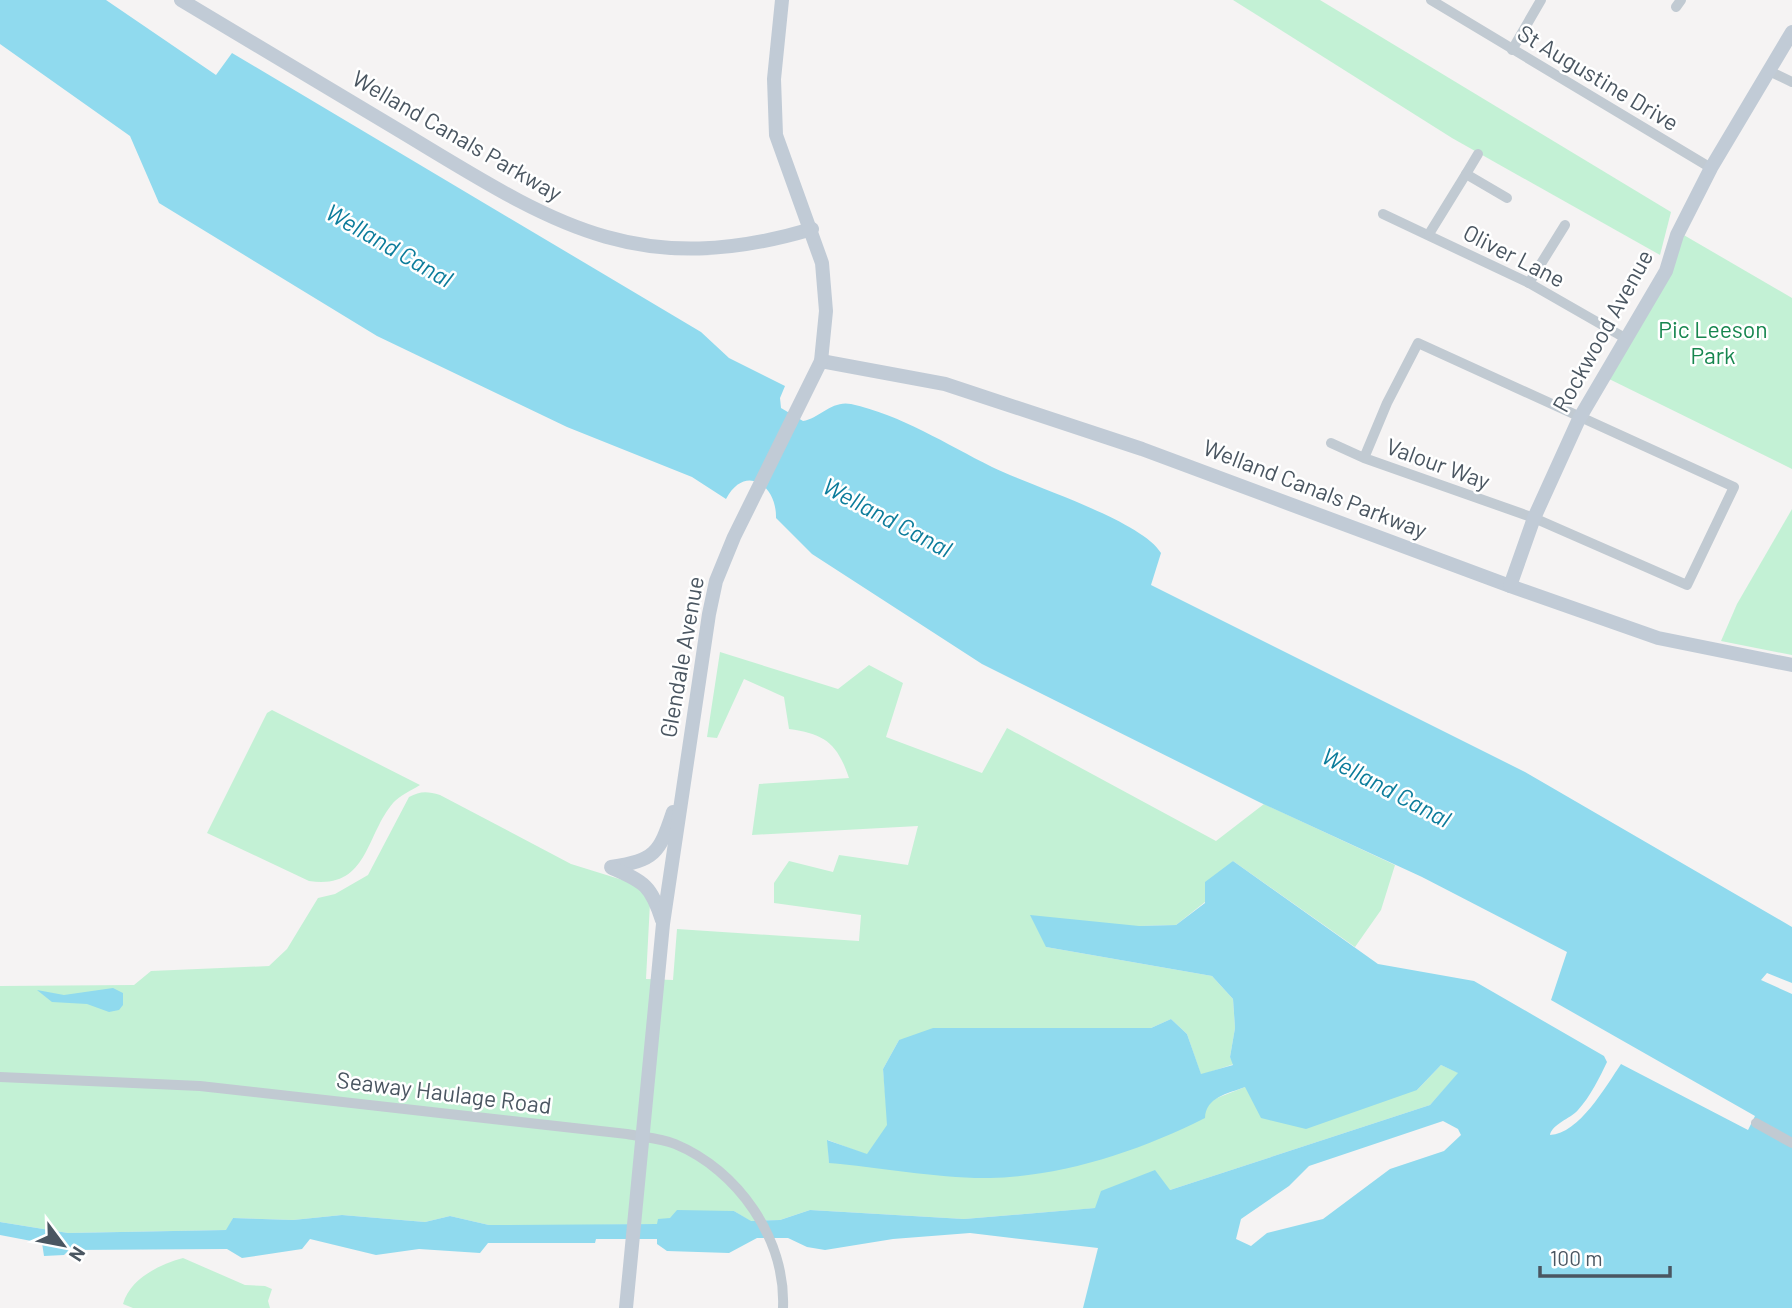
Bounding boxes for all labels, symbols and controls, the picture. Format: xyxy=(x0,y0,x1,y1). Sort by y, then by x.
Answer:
street label: St Augustine Drive xyxy=(1513,18,1684,136)
street label: Welland Canals Parkway xyxy=(348,64,568,207)
water label: Welland Canal xyxy=(321,197,459,293)
street label: Oliver Lane xyxy=(1459,218,1570,293)
street label: Rockwood Avenue xyxy=(1546,244,1658,417)
park label: Pic Leeson Park xyxy=(1658,315,1768,369)
street label: Valour Way xyxy=(1383,431,1495,495)
street label: Welland Canals Parkway xyxy=(1200,432,1432,544)
water label: Welland Canal xyxy=(818,471,958,563)
street label: Glendale Avenue xyxy=(653,574,709,740)
water label: Welland Canal xyxy=(1317,741,1457,833)
street label: Seaway Haulage Road xyxy=(335,1065,553,1119)
north arrow xyxy=(28,1210,98,1280)
scale bar xyxy=(1540,1234,1670,1278)
text: N xyxy=(65,1243,91,1266)
text: 100 m xyxy=(1550,1245,1603,1270)

